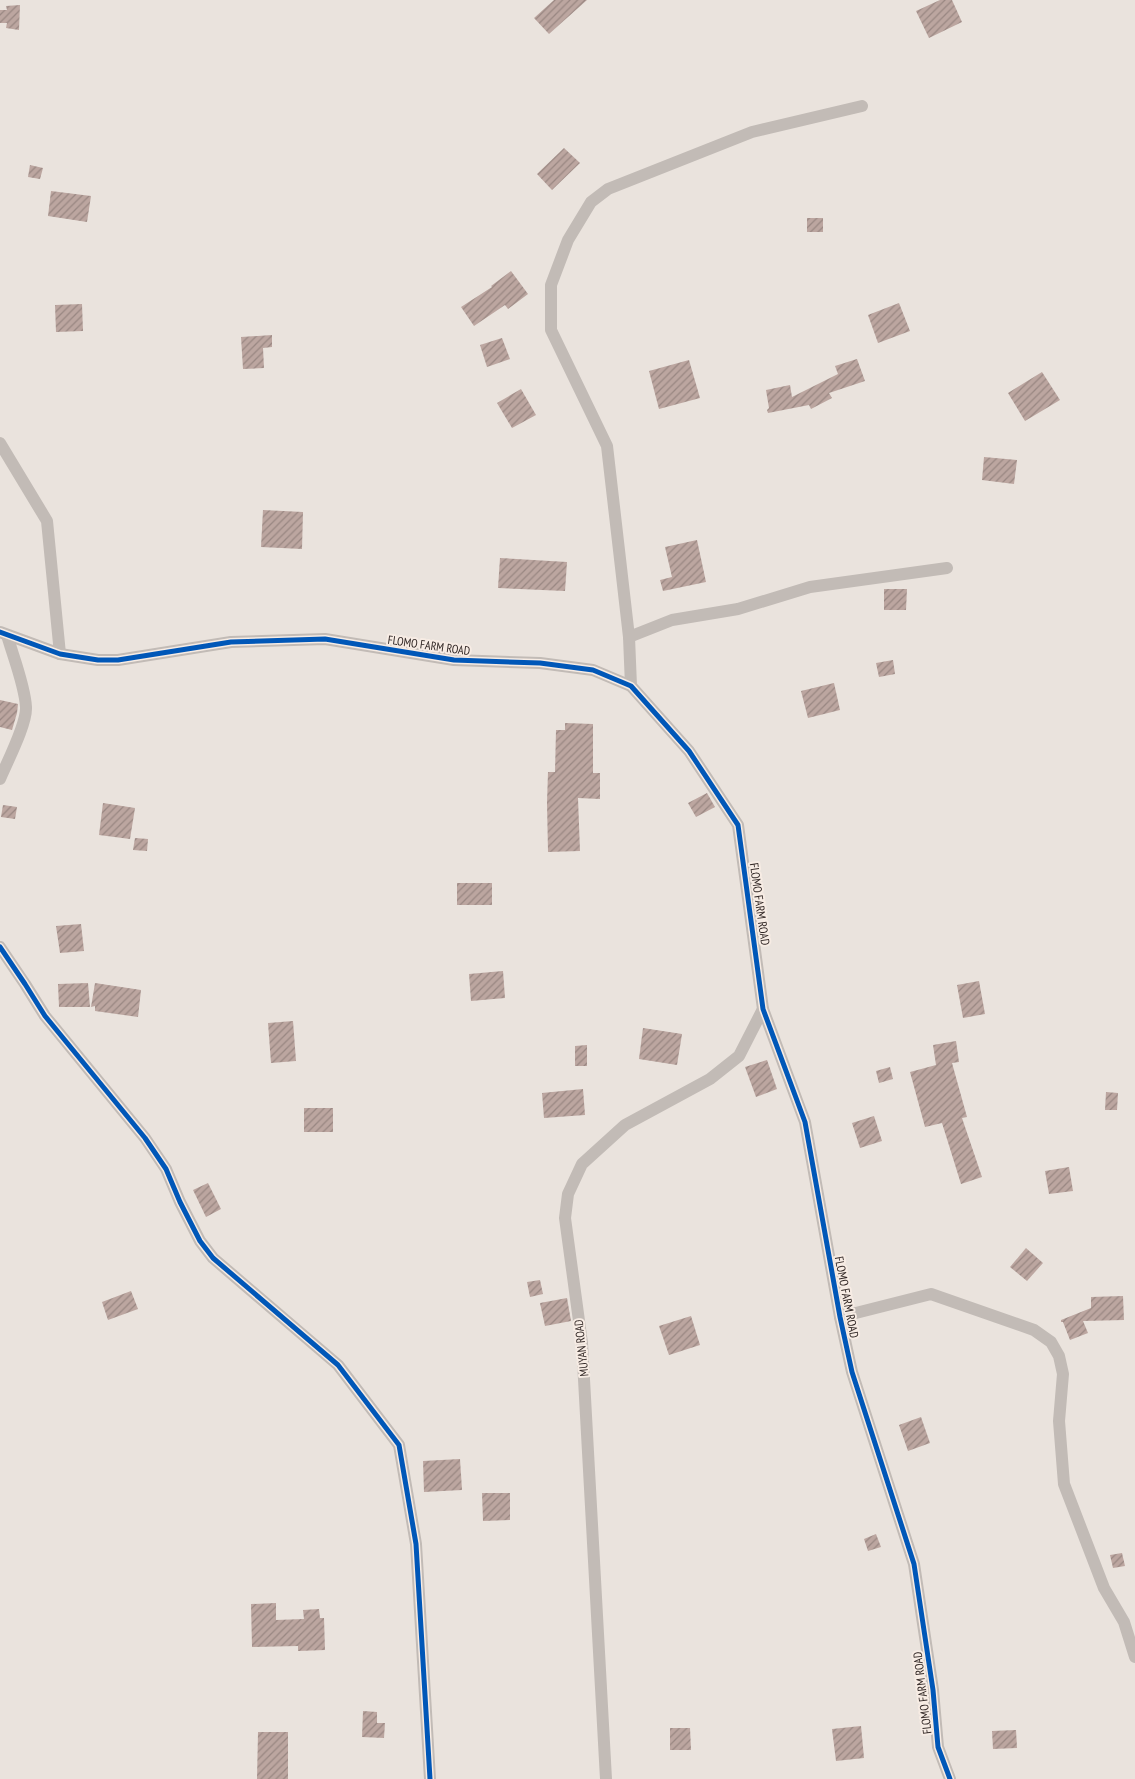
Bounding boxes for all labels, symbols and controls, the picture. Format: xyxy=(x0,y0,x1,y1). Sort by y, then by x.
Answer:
street label: FLOMO FARM ROAD xyxy=(387,632,471,658)
street label: FLOMO FARM ROAD xyxy=(747,862,773,946)
street label: FLOMO FARM ROAD xyxy=(832,1255,862,1339)
street label: MUYAN ROAD xyxy=(571,1319,591,1377)
street label: FLOMO FARM ROAD xyxy=(910,1651,934,1735)

